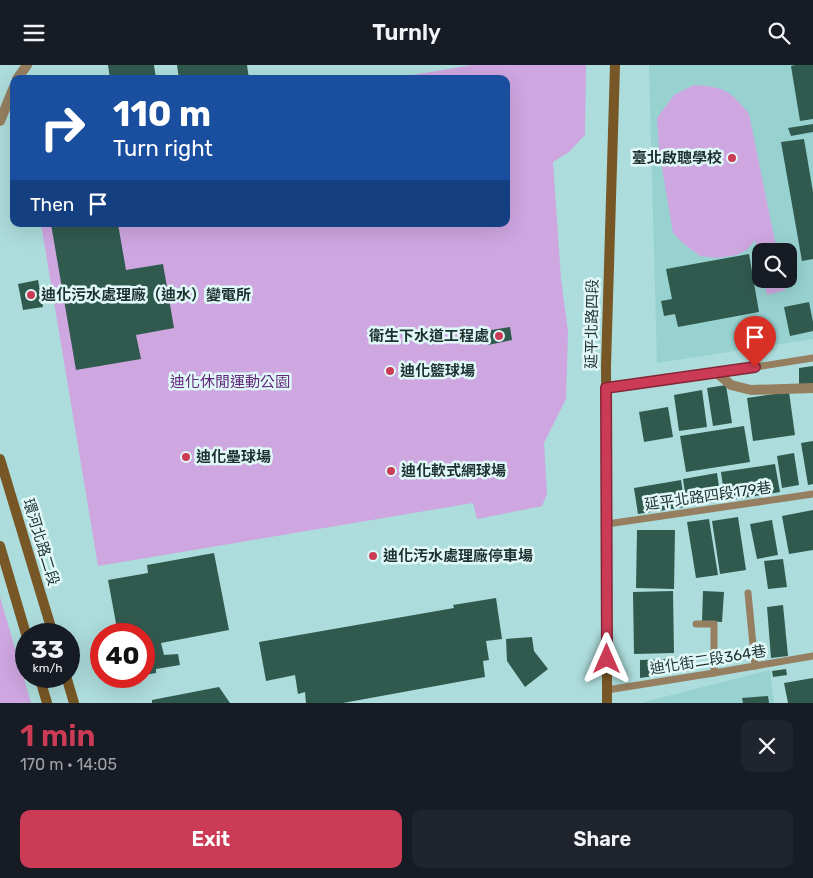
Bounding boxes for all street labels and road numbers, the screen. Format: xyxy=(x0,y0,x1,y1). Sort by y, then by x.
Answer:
street label: 延平北路四段 xyxy=(582,279,602,369)
street label: 延平北路四段179巷 xyxy=(643,478,773,514)
street label: 環河北路二段 xyxy=(19,496,63,588)
street label: 迪化街二段364巷 xyxy=(649,642,767,678)

